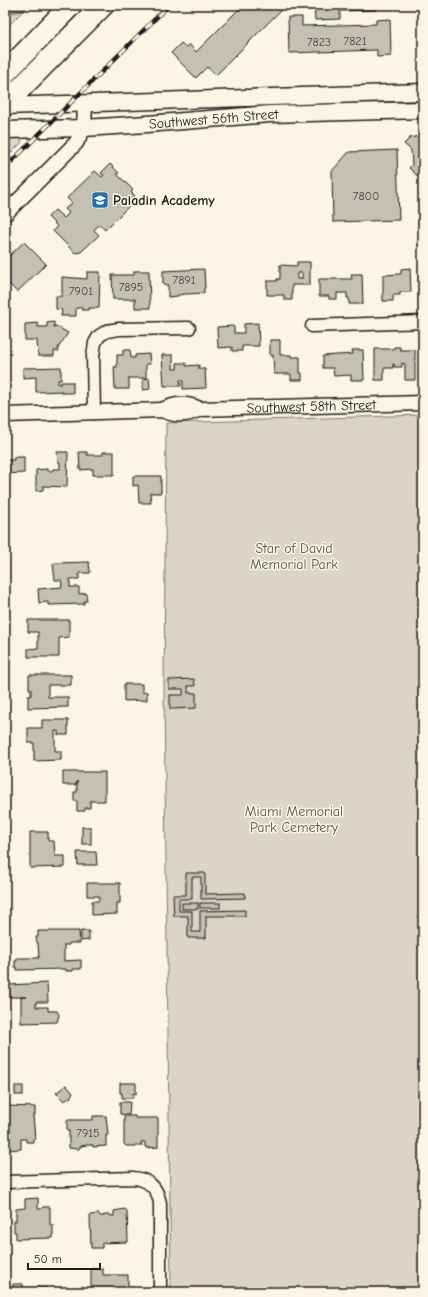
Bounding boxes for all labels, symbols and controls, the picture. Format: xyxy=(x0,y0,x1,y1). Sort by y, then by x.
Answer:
house number: 7821 xyxy=(344,34,367,48)
house number: 7823 xyxy=(307,35,331,49)
street label: Southwest 56th Street xyxy=(148,106,280,133)
house number: 7800 xyxy=(353,189,379,203)
school or university icon: Paladin Academy xyxy=(90,190,110,210)
place label: Paladin Academy xyxy=(113,192,215,209)
house number: 7891 xyxy=(173,273,196,287)
house number: 7895 xyxy=(119,280,143,294)
house number: 7901 xyxy=(69,284,93,298)
street label: Southwest 58th Street xyxy=(246,396,377,417)
park label: Star of David Memorial Park xyxy=(250,540,338,573)
park label: Miami Memorial Park Cemetery xyxy=(245,803,343,836)
house number: 7915 xyxy=(76,1126,100,1140)
scale bar xyxy=(28,1245,100,1271)
text: 50 m xyxy=(34,1252,62,1266)

